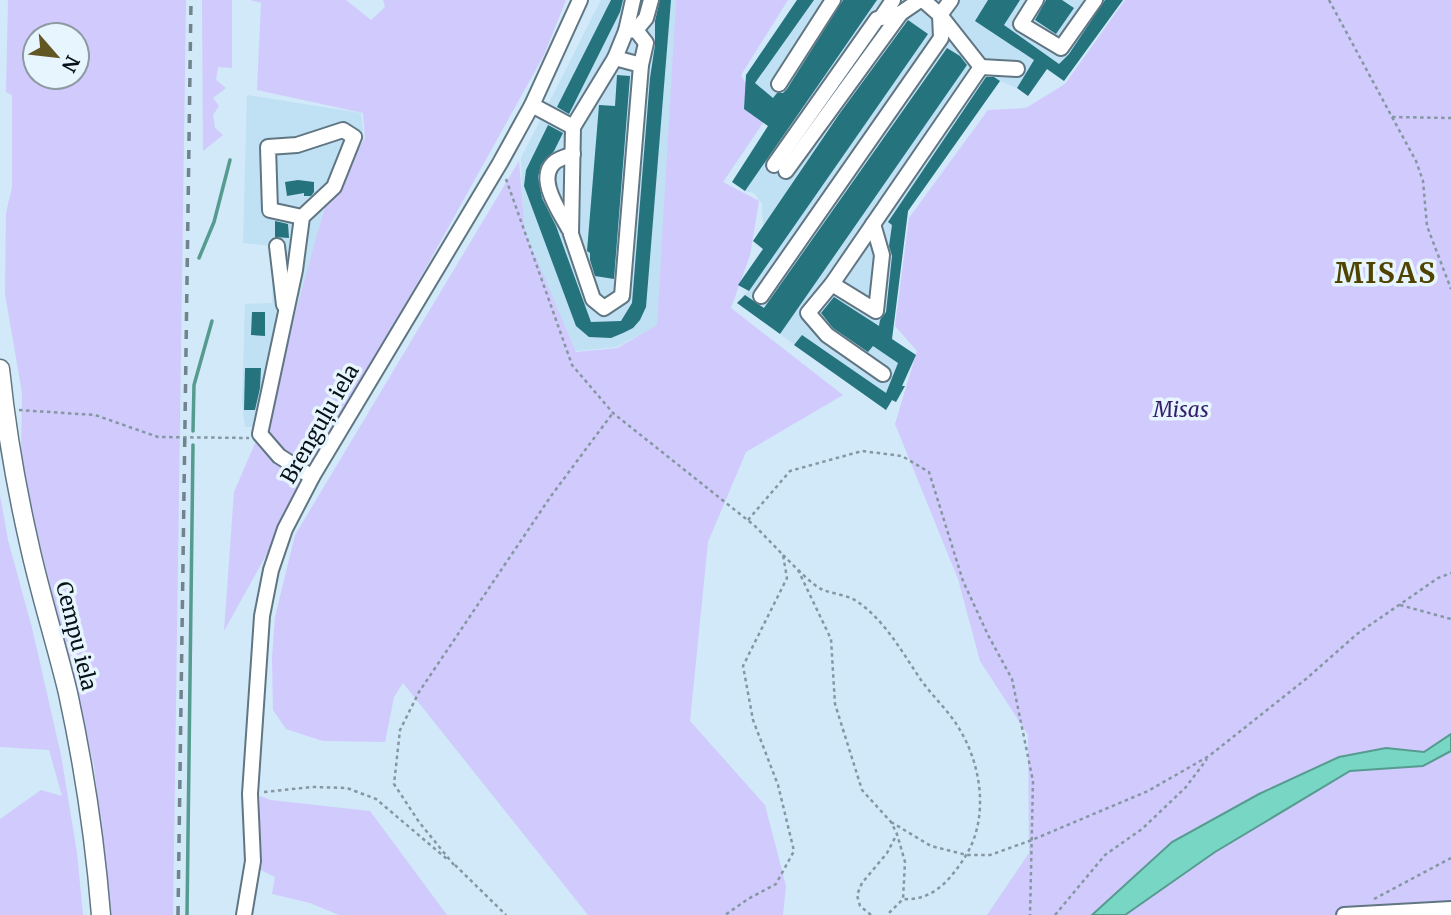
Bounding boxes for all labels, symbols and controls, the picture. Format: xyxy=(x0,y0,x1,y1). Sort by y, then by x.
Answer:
north arrow xyxy=(21,21,91,91)
text: N xyxy=(57,52,85,76)
district label: MISAS xyxy=(1335,255,1437,291)
street label: Brenguļu iela xyxy=(275,359,365,488)
park label: Misas xyxy=(1152,396,1209,423)
street label: Cempu iela xyxy=(50,579,103,693)

